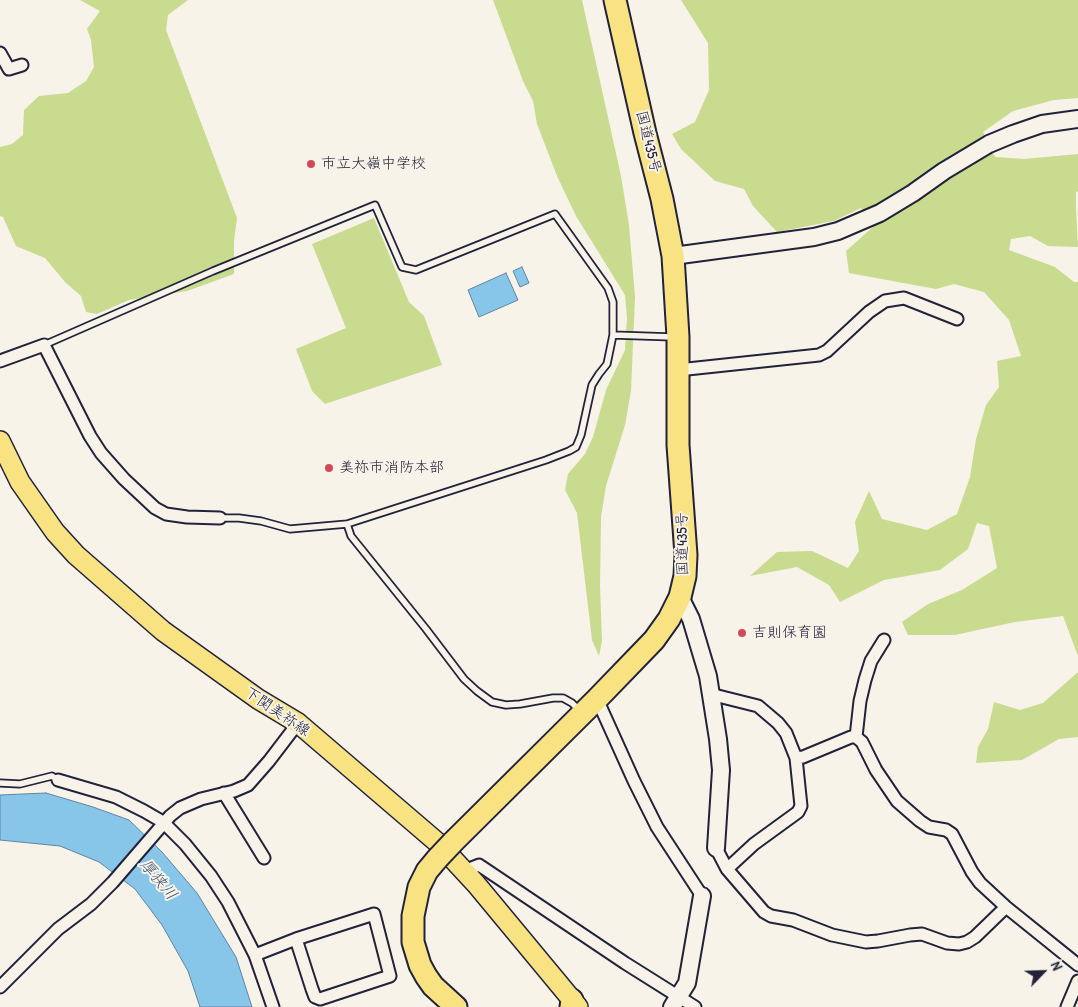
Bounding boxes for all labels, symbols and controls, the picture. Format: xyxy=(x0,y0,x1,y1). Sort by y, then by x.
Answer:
street label: 国道435号 xyxy=(632,109,664,175)
place label: 市立大嶺中学校 xyxy=(321,155,426,173)
marker: 市立大嶺中学校 xyxy=(305,158,317,170)
place label: 美祢市消防本部 xyxy=(339,459,444,477)
marker: 美祢市消防本部 xyxy=(323,462,335,474)
street label: 国道435号 xyxy=(673,512,693,576)
place label: 吉則保育園 xyxy=(752,624,827,642)
marker: 吉則保育園 xyxy=(736,627,748,639)
street label: 下関美祢線 xyxy=(241,684,313,740)
water label: 厚狭川 xyxy=(135,855,181,905)
north arrow xyxy=(1018,947,1068,997)
text: N xyxy=(1047,958,1067,973)

